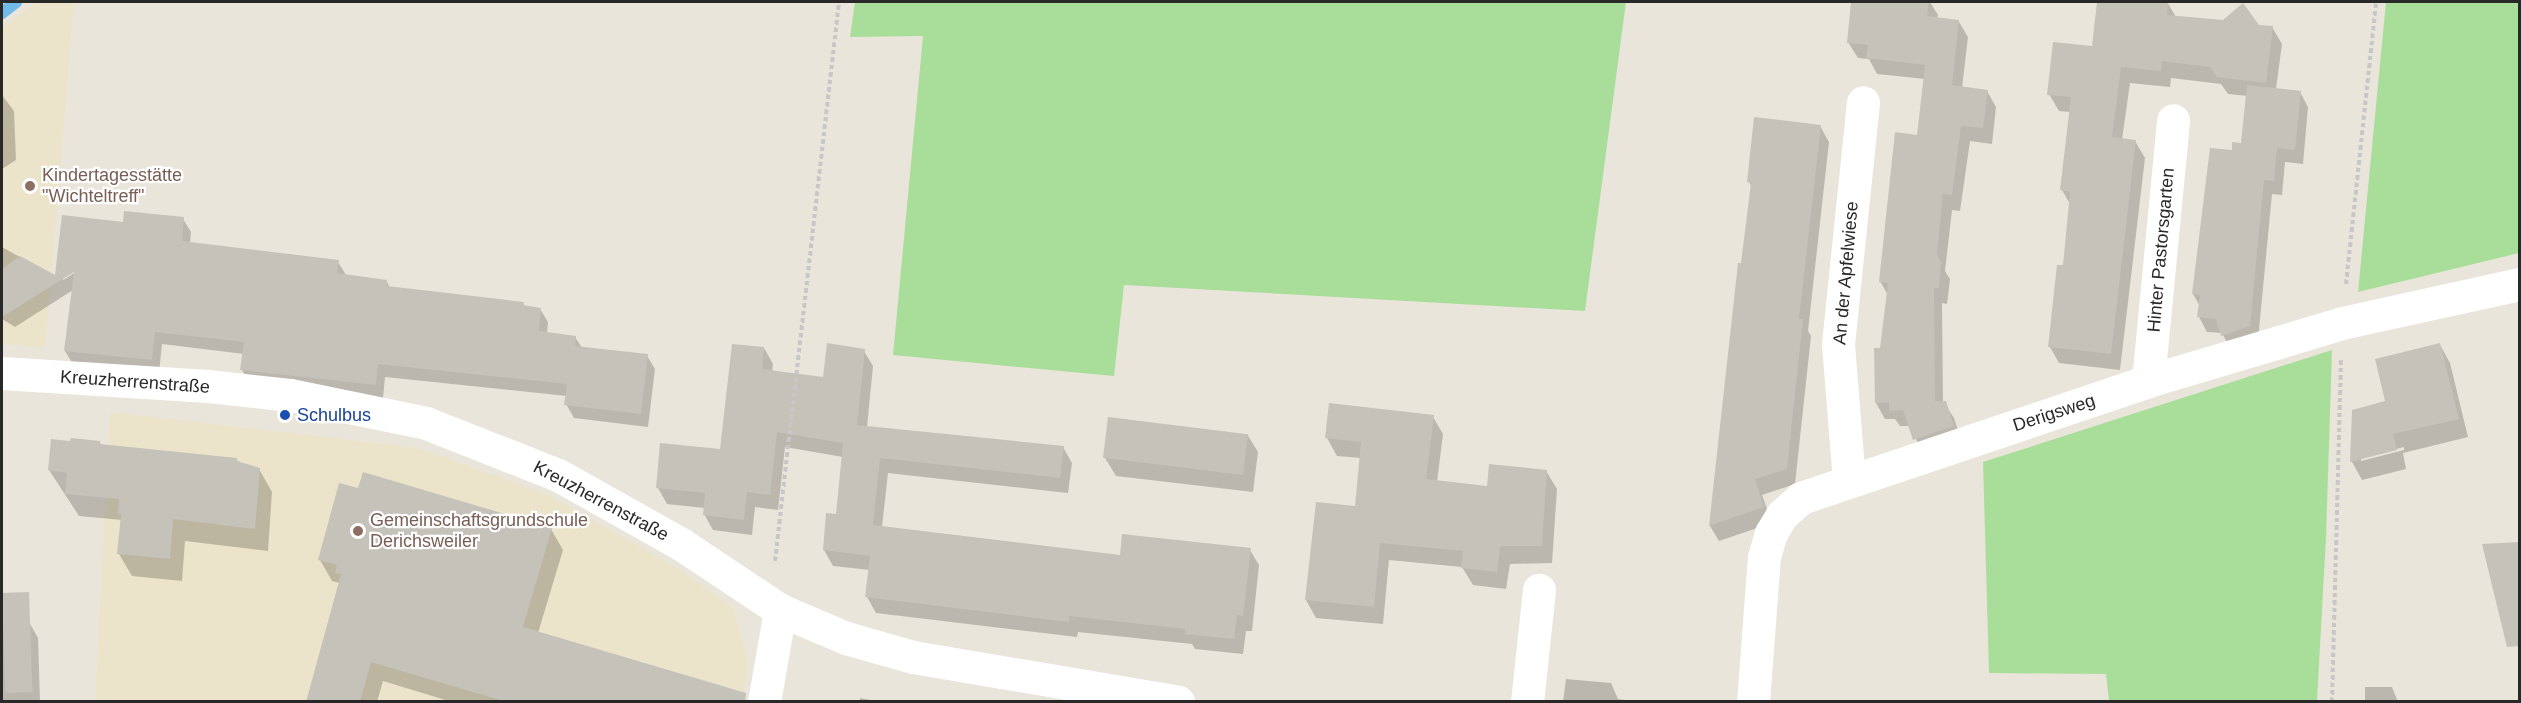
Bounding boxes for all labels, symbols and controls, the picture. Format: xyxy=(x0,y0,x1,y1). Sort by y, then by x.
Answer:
place label: Kindertagesstätte "Wichteltreff" xyxy=(42,165,182,207)
street label: Hinter Pastorsgarten xyxy=(2143,167,2179,333)
marker: Kindertagesstätte "Wichteltreff" xyxy=(23,179,37,193)
street label: An der Apfelwiese xyxy=(1829,200,1863,346)
street label: Kreuzherrenstraße xyxy=(59,366,211,398)
street label: Derigsweg xyxy=(2010,390,2098,436)
place label: Schulbus xyxy=(297,404,371,426)
marker: Schulbus xyxy=(278,408,292,422)
street label: Kreuzherrenstraße xyxy=(530,456,672,546)
place label: Gemeinschaftsgrundschule Derichsweiler xyxy=(370,510,588,552)
marker: Gemeinschaftsgrundschule Derichsweiler xyxy=(351,524,365,538)

